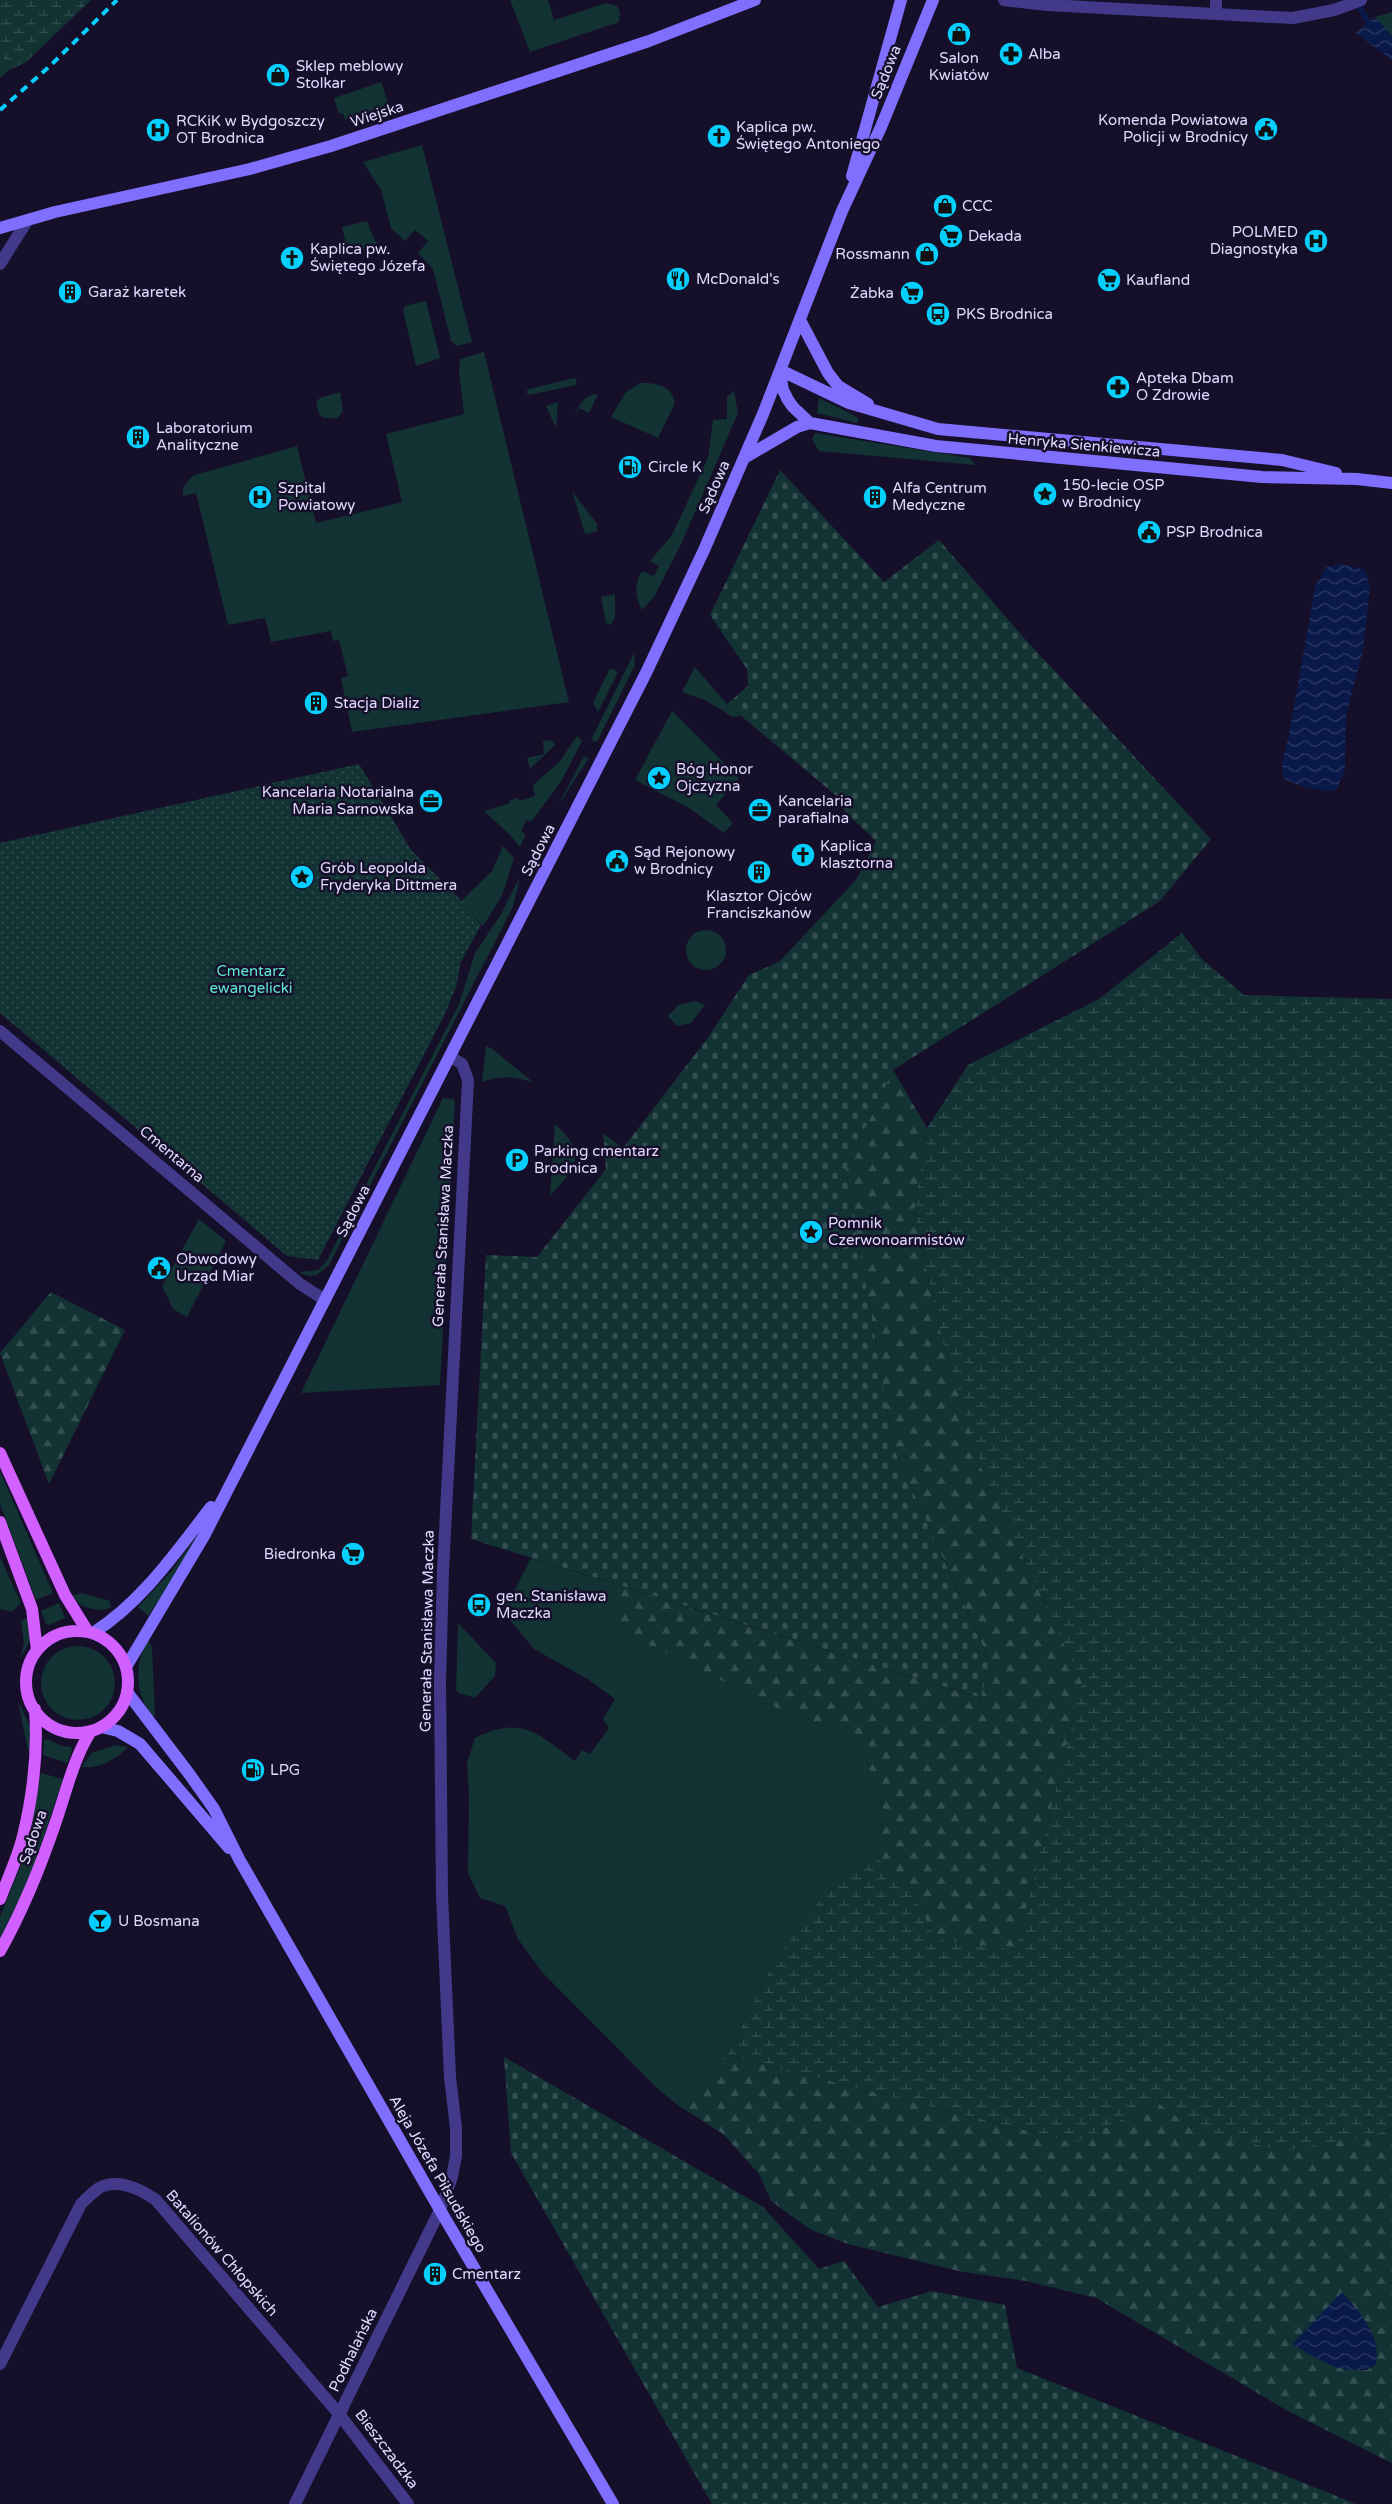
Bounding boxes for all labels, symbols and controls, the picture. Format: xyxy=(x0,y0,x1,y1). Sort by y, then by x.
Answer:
shop icon: Salon Kwiatów xyxy=(946,21,972,47)
pharmacy icon: Alba xyxy=(998,41,1024,67)
street label: Sądowa xyxy=(867,43,905,101)
place label: Alba xyxy=(1028,45,1061,63)
place label: Salon Kwiatów xyxy=(929,49,989,84)
place label: Sklep meblowy Stolkar xyxy=(296,57,403,92)
shop icon: Sklep meblowy Stolkar xyxy=(265,62,291,88)
street label: Wiejska xyxy=(348,97,406,131)
place label: Komenda Powiatowa Policji w Brodnicy xyxy=(1098,111,1248,146)
place label: RCKiK w Bydgoszczy OT Brodnica xyxy=(176,112,325,147)
public building icon: Komenda Powiatowa Policji w Brodnicy xyxy=(1253,116,1279,142)
hospital icon: RCKiK w Bydgoszczy OT Brodnica xyxy=(145,117,171,143)
place label: Kaplica pw. Świętego Antoniego xyxy=(736,118,880,153)
church icon: Kaplica pw. Świętego Antoniego xyxy=(706,123,732,149)
shop icon: CCC xyxy=(932,193,958,219)
place label: CCC xyxy=(962,197,993,215)
supermarket icon: Dekada xyxy=(938,223,964,249)
place label: POLMED Diagnostyka xyxy=(1210,223,1298,258)
place label: Dekada xyxy=(968,227,1022,245)
hospital icon: POLMED Diagnostyka xyxy=(1303,228,1329,254)
place label: Kaplica pw. Świętego Józefa xyxy=(310,240,425,275)
shop icon: Rossmann xyxy=(914,241,940,267)
church icon: Kaplica pw. Świętego Józefa xyxy=(279,245,305,271)
place label: Rossmann xyxy=(835,245,910,263)
restaurant icon: McDonald's xyxy=(665,266,691,292)
supermarket icon: Kaufland xyxy=(1096,267,1122,293)
place label: McDonald's xyxy=(696,270,780,288)
place label: Kaufland xyxy=(1126,271,1190,289)
building icon: Garaż karetek xyxy=(57,279,83,305)
supermarket icon: Żabka xyxy=(899,280,925,306)
place label: Garaż karetek xyxy=(88,283,186,301)
place label: Żabka xyxy=(850,284,894,302)
bus stop icon: PKS Brodnica xyxy=(925,301,951,327)
place label: PKS Brodnica xyxy=(956,305,1053,323)
place label: Apteka Dbam O Zdrowie xyxy=(1136,369,1234,404)
pharmacy icon: Apteka Dbam O Zdrowie xyxy=(1105,374,1131,400)
place label: Laboratorium Analityczne xyxy=(156,419,253,454)
building icon: Laboratorium Analityczne xyxy=(125,424,151,450)
street label: Henryka Sienkiewicza xyxy=(1007,429,1161,461)
fuel station icon: Circle K xyxy=(617,454,643,480)
place label: Circle K xyxy=(648,458,702,476)
street label: Sądowa xyxy=(694,458,734,516)
place label: 150-lecie OSP w Brodnicy xyxy=(1062,476,1164,511)
place label: Szpital Powiatowy xyxy=(278,479,355,514)
place label: Alfa Centrum Medyczne xyxy=(892,479,987,514)
place icon: 150-lecie OSP w Brodnicy xyxy=(1032,481,1058,507)
hospital icon: Szpital Powiatowy xyxy=(247,484,273,510)
building icon: Alfa Centrum Medyczne xyxy=(862,484,888,510)
public building icon: PSP Brodnica xyxy=(1136,519,1162,545)
place label: PSP Brodnica xyxy=(1166,523,1263,541)
building icon: Stacja Dializ xyxy=(303,690,329,716)
place label: Stacja Dializ xyxy=(334,694,419,712)
place label: Bóg Honor Ojczyzna xyxy=(676,760,753,795)
place icon: Bóg Honor Ojczyzna xyxy=(646,765,672,791)
place label: Kancelaria Notarialna Maria Sarnowska xyxy=(262,783,414,818)
office icon: Kancelaria Notarialna Maria Sarnowska xyxy=(418,788,444,814)
place label: Kancelaria parafialna xyxy=(778,792,852,827)
office icon: Kancelaria parafialna xyxy=(747,797,773,823)
street label: Sądowa xyxy=(517,821,559,879)
place label: Kaplica klasztorna xyxy=(820,837,893,872)
church icon: Kaplica klasztorna xyxy=(790,842,816,868)
place label: Sąd Rejonowy w Brodnicy xyxy=(634,843,735,878)
public building icon: Sąd Rejonowy w Brodnicy xyxy=(604,848,630,874)
place label: Grób Leopolda Fryderyka Dittmera xyxy=(320,859,457,894)
building icon: Klasztor Ojców Franciszkanów xyxy=(746,859,772,885)
place icon: Grób Leopolda Fryderyka Dittmera xyxy=(289,864,315,890)
place label: Klasztor Ojców Franciszkanów xyxy=(706,887,812,922)
park label: Cmentarz ewangelicki xyxy=(209,962,293,997)
street label: Cmentarna xyxy=(136,1122,208,1186)
street label: Generała Stanisława Maczka xyxy=(429,1125,457,1327)
place label: Parking cmentarz Brodnica xyxy=(534,1142,659,1177)
parking icon: Parking cmentarz Brodnica xyxy=(504,1147,530,1173)
street label: Sądowa xyxy=(332,1182,374,1240)
place label: Pomnik Czerwonoarmistów xyxy=(828,1214,965,1249)
place icon: Pomnik Czerwonoarmistów xyxy=(798,1219,824,1245)
place label: Obwodowy Urząd Miar xyxy=(176,1250,257,1285)
public building icon: Obwodowy Urząd Miar xyxy=(146,1255,172,1281)
street label: Generała Stanisława Maczka xyxy=(416,1530,438,1732)
supermarket icon: Biedronka xyxy=(340,1541,366,1567)
place label: Biedronka xyxy=(264,1545,336,1563)
place label: gen. Stanisława Maczka xyxy=(496,1587,606,1622)
bus stop icon: gen. Stanisława Maczka xyxy=(466,1592,492,1618)
fuel station icon: LPG xyxy=(240,1757,266,1783)
place label: LPG xyxy=(270,1761,300,1779)
street label: Sądowa xyxy=(15,1807,51,1867)
bar icon: U Bosmana xyxy=(87,1908,113,1934)
place label: U Bosmana xyxy=(118,1912,200,1930)
street label: Aleja Józefa Piłsudskiego xyxy=(385,2092,491,2256)
street label: Batalionów Chłopskich xyxy=(162,2186,282,2320)
building icon: Cmentarz xyxy=(422,2261,448,2287)
place label: Cmentarz xyxy=(452,2265,521,2283)
street label: Podhalańska xyxy=(325,2305,381,2395)
street label: Bieszczadzka xyxy=(351,2406,423,2492)

